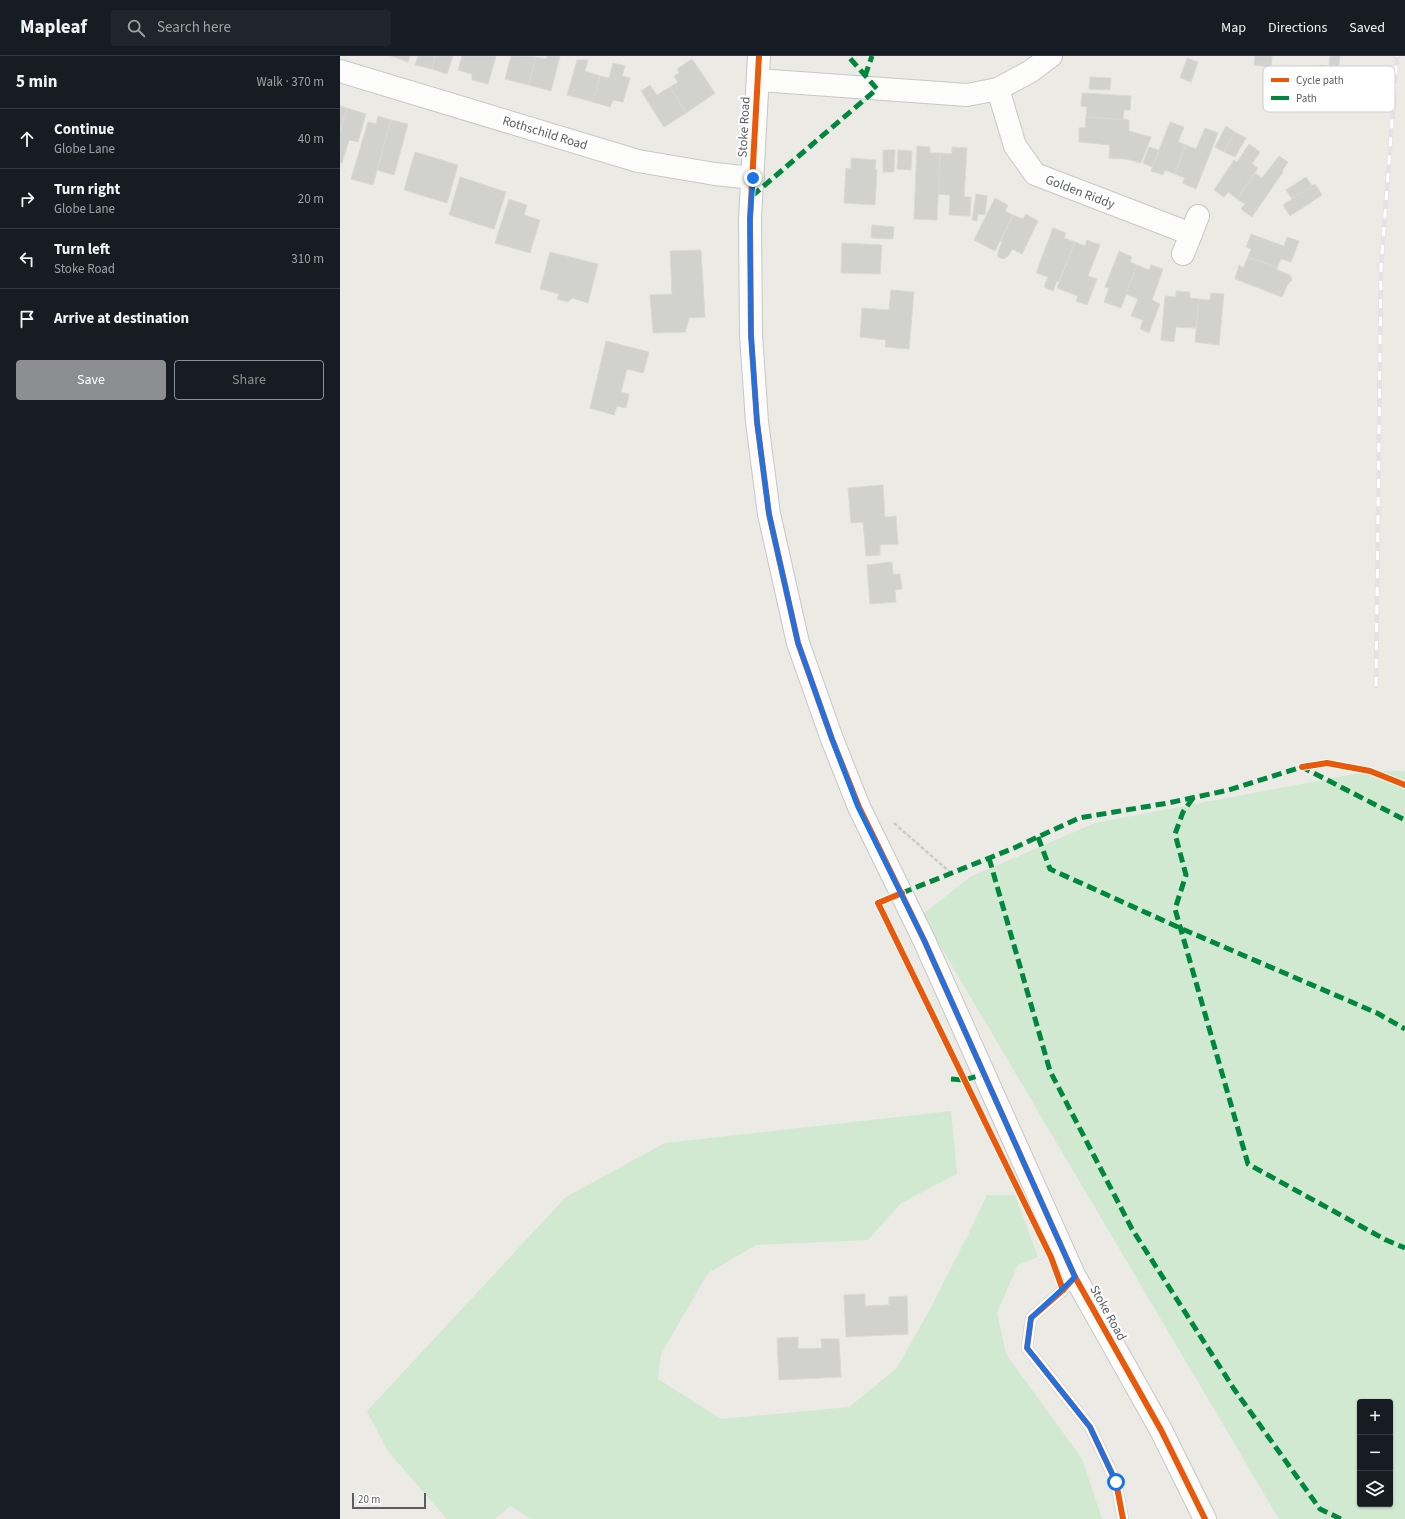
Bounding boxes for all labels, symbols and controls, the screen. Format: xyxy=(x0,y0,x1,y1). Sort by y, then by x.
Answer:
search box xyxy=(111,10,391,46)
text: Mapleaf xyxy=(20,14,87,41)
icon: search xyxy=(125,17,147,39)
text: Search here xyxy=(157,17,231,38)
text: Map xyxy=(1221,18,1246,38)
text: Directions xyxy=(1268,18,1327,38)
text: Saved xyxy=(1349,18,1385,38)
legend xyxy=(1263,66,1395,112)
text: 5 min xyxy=(16,70,57,94)
text: Walk · 370 m xyxy=(256,73,324,91)
text: Cycle path xyxy=(1296,73,1344,88)
text: Path xyxy=(1296,91,1317,106)
street label: Stoke Road xyxy=(733,96,755,158)
street label: Rothschild Road xyxy=(500,111,590,155)
text: Continue xyxy=(54,119,114,140)
icon: ahead xyxy=(16,128,38,150)
text: 40 m xyxy=(298,130,324,148)
text: Globe Lane xyxy=(54,140,115,158)
route end xyxy=(744,169,762,187)
street label: Golden Riddy xyxy=(1043,171,1117,213)
text: Turn right xyxy=(54,179,120,200)
icon: right xyxy=(16,188,38,210)
text: 20 m xyxy=(298,190,324,208)
text: Globe Lane xyxy=(54,200,115,218)
text: Turn left xyxy=(54,239,110,260)
icon: left xyxy=(16,248,38,270)
text: 310 m xyxy=(291,250,324,268)
text: Stoke Road xyxy=(54,260,115,278)
icon: arrive xyxy=(16,308,38,330)
text: Arrive at destination xyxy=(54,308,189,329)
button: Save xyxy=(16,360,166,400)
button: Share xyxy=(174,360,324,400)
street label: Stoke Road xyxy=(1085,1282,1131,1344)
map controls xyxy=(1357,1399,1393,1507)
button: + xyxy=(1357,1399,1393,1435)
button: − xyxy=(1357,1435,1393,1471)
button: layers xyxy=(1357,1471,1393,1507)
route start xyxy=(1107,1473,1125,1491)
scale bar xyxy=(352,1491,426,1510)
text: 20 m xyxy=(358,1492,380,1507)

